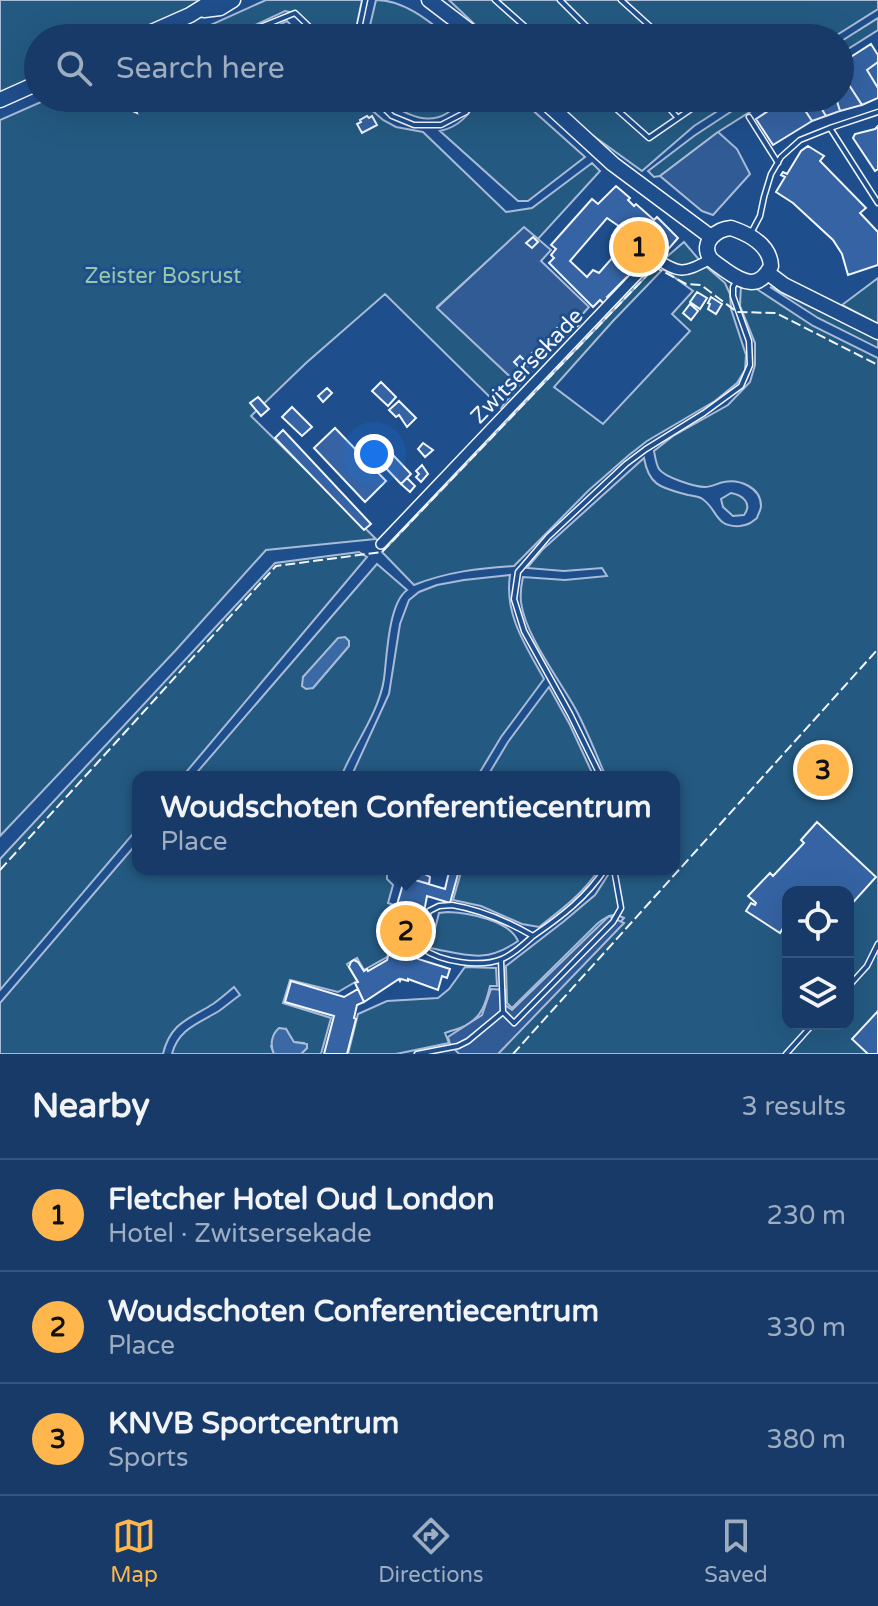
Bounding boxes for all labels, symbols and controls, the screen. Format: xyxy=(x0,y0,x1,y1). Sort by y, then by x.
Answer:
search box xyxy=(24,24,854,112)
icon: search xyxy=(52,46,96,90)
text: Search here xyxy=(116,50,285,87)
pin: 1 xyxy=(613,217,665,277)
park label: Zeister Bosrust xyxy=(84,263,242,289)
street label: Zwitsersekade xyxy=(465,303,589,429)
your location xyxy=(354,434,394,474)
pin: 3 xyxy=(797,740,849,800)
popup xyxy=(132,771,680,875)
text: Woudschoten Conferentiecentrum xyxy=(161,789,651,826)
text: Place xyxy=(161,826,227,857)
map controls xyxy=(782,886,854,1030)
button: locate xyxy=(782,886,854,958)
pin: 2 xyxy=(380,901,432,961)
button: layers xyxy=(782,958,854,1030)
text: Nearby xyxy=(32,1086,150,1127)
text: 3 results xyxy=(741,1091,846,1122)
text: Fletcher Hotel Oud London xyxy=(108,1181,494,1218)
text: 1 xyxy=(50,1200,66,1231)
text: 230 m xyxy=(766,1200,846,1231)
text: Hotel · Zwitsersekade xyxy=(108,1218,372,1249)
text: Woudschoten Conferentiecentrum xyxy=(108,1293,599,1330)
text: 2 xyxy=(50,1312,66,1343)
text: 330 m xyxy=(766,1312,846,1343)
text: Place xyxy=(108,1330,175,1361)
text: KNVB Sportcentrum xyxy=(108,1405,399,1442)
text: 3 xyxy=(50,1424,66,1455)
text: 380 m xyxy=(766,1424,846,1455)
text: Sports xyxy=(108,1442,188,1473)
tab: Map xyxy=(110,1514,158,1588)
tab: Directions xyxy=(378,1514,484,1588)
tab: Saved xyxy=(704,1514,768,1588)

